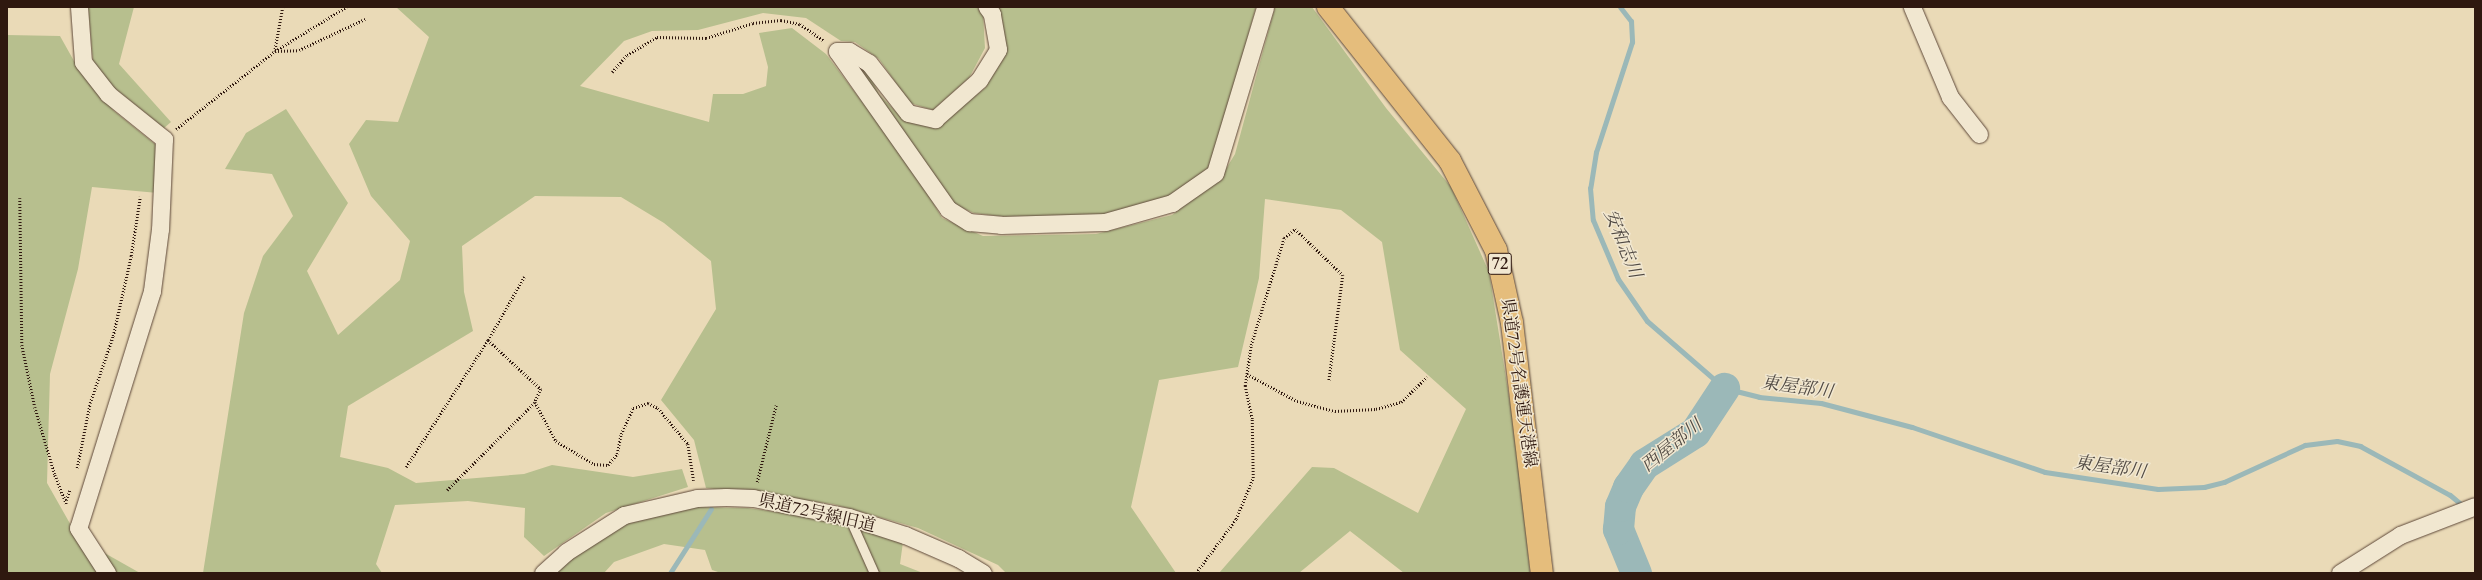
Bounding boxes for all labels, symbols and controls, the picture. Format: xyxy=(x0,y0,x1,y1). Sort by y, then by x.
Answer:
water label: 安和志川 xyxy=(1599,207,1645,281)
road number: 72 xyxy=(1487,250,1513,278)
street label: 県道72号名護運天港線 xyxy=(1497,297,1541,469)
water label: 東屋部川 xyxy=(1760,372,1834,404)
water label: 西屋部川 xyxy=(1637,415,1707,477)
water label: 東屋部川 xyxy=(2073,452,2147,484)
street label: 県道72号線旧道 xyxy=(757,490,877,536)

